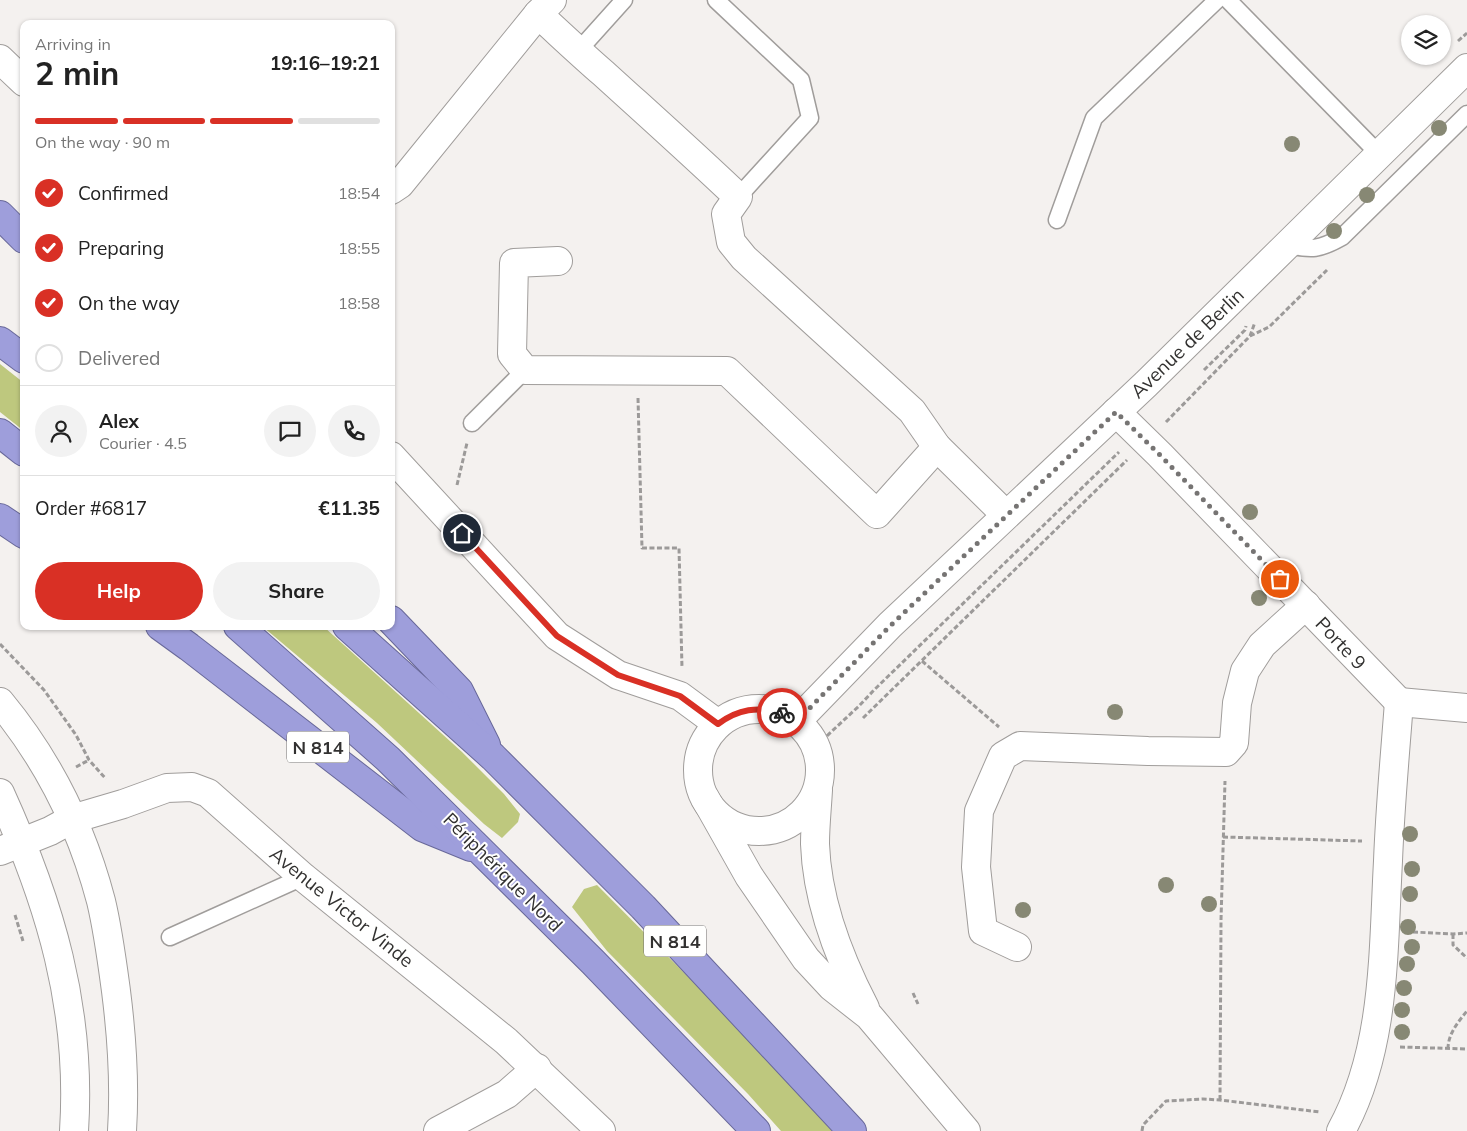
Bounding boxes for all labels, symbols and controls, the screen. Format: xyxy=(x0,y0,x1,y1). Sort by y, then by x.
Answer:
map controls xyxy=(1401,15,1451,65)
button: layers xyxy=(1401,15,1451,65)
text: Arriving in xyxy=(35,34,111,54)
text: 19:16–19:21 xyxy=(270,51,380,75)
text: 2 min xyxy=(35,53,119,93)
text: On the way · 90 m xyxy=(35,132,170,152)
icon: check xyxy=(35,179,63,207)
text: Confirmed xyxy=(78,181,169,205)
text: 18:54 xyxy=(338,183,380,203)
icon: check xyxy=(35,234,63,262)
text: Preparing xyxy=(78,236,164,260)
text: 18:55 xyxy=(338,238,380,258)
street label: Avenue de Berlin xyxy=(1125,283,1249,403)
icon: check xyxy=(35,289,63,317)
text: On the way xyxy=(78,291,180,315)
text: 18:58 xyxy=(338,293,380,313)
text: Delivered xyxy=(78,346,160,370)
button: person xyxy=(35,405,87,457)
button: chat xyxy=(264,405,316,457)
button: phone xyxy=(328,405,380,457)
text: Alex xyxy=(99,409,139,433)
text: Courier · 4.5 xyxy=(99,433,187,453)
text: Order #6817 xyxy=(35,496,147,520)
text: €11.35 xyxy=(318,496,380,520)
pin xyxy=(441,512,483,554)
icon: home xyxy=(448,519,476,547)
pin xyxy=(1259,558,1301,600)
button: Help xyxy=(35,562,203,620)
button: Share xyxy=(213,562,380,620)
icon: bag xyxy=(1266,565,1294,593)
street label: Porte 9 xyxy=(1311,612,1371,674)
courier xyxy=(757,688,807,738)
icon: bike xyxy=(768,699,796,727)
road number: N 814 xyxy=(287,732,349,762)
street label: Périphérique Nord xyxy=(438,807,568,937)
street label: Avenue Victor Vinde xyxy=(265,842,419,972)
road number: N 814 xyxy=(644,926,706,956)

